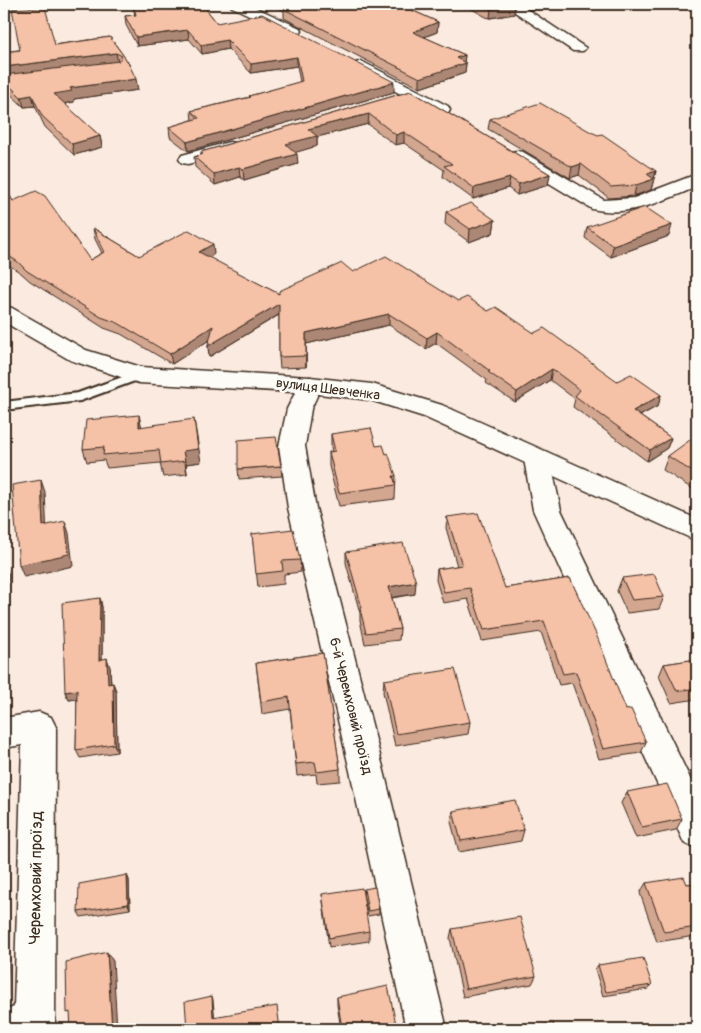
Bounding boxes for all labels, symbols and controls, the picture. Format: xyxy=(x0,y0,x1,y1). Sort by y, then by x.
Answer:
street label: вулиця Шевченка xyxy=(275,374,381,404)
street label: 6-й Черемховий проїзд xyxy=(326,636,376,777)
street label: Черемховий проїзд xyxy=(25,811,47,945)

